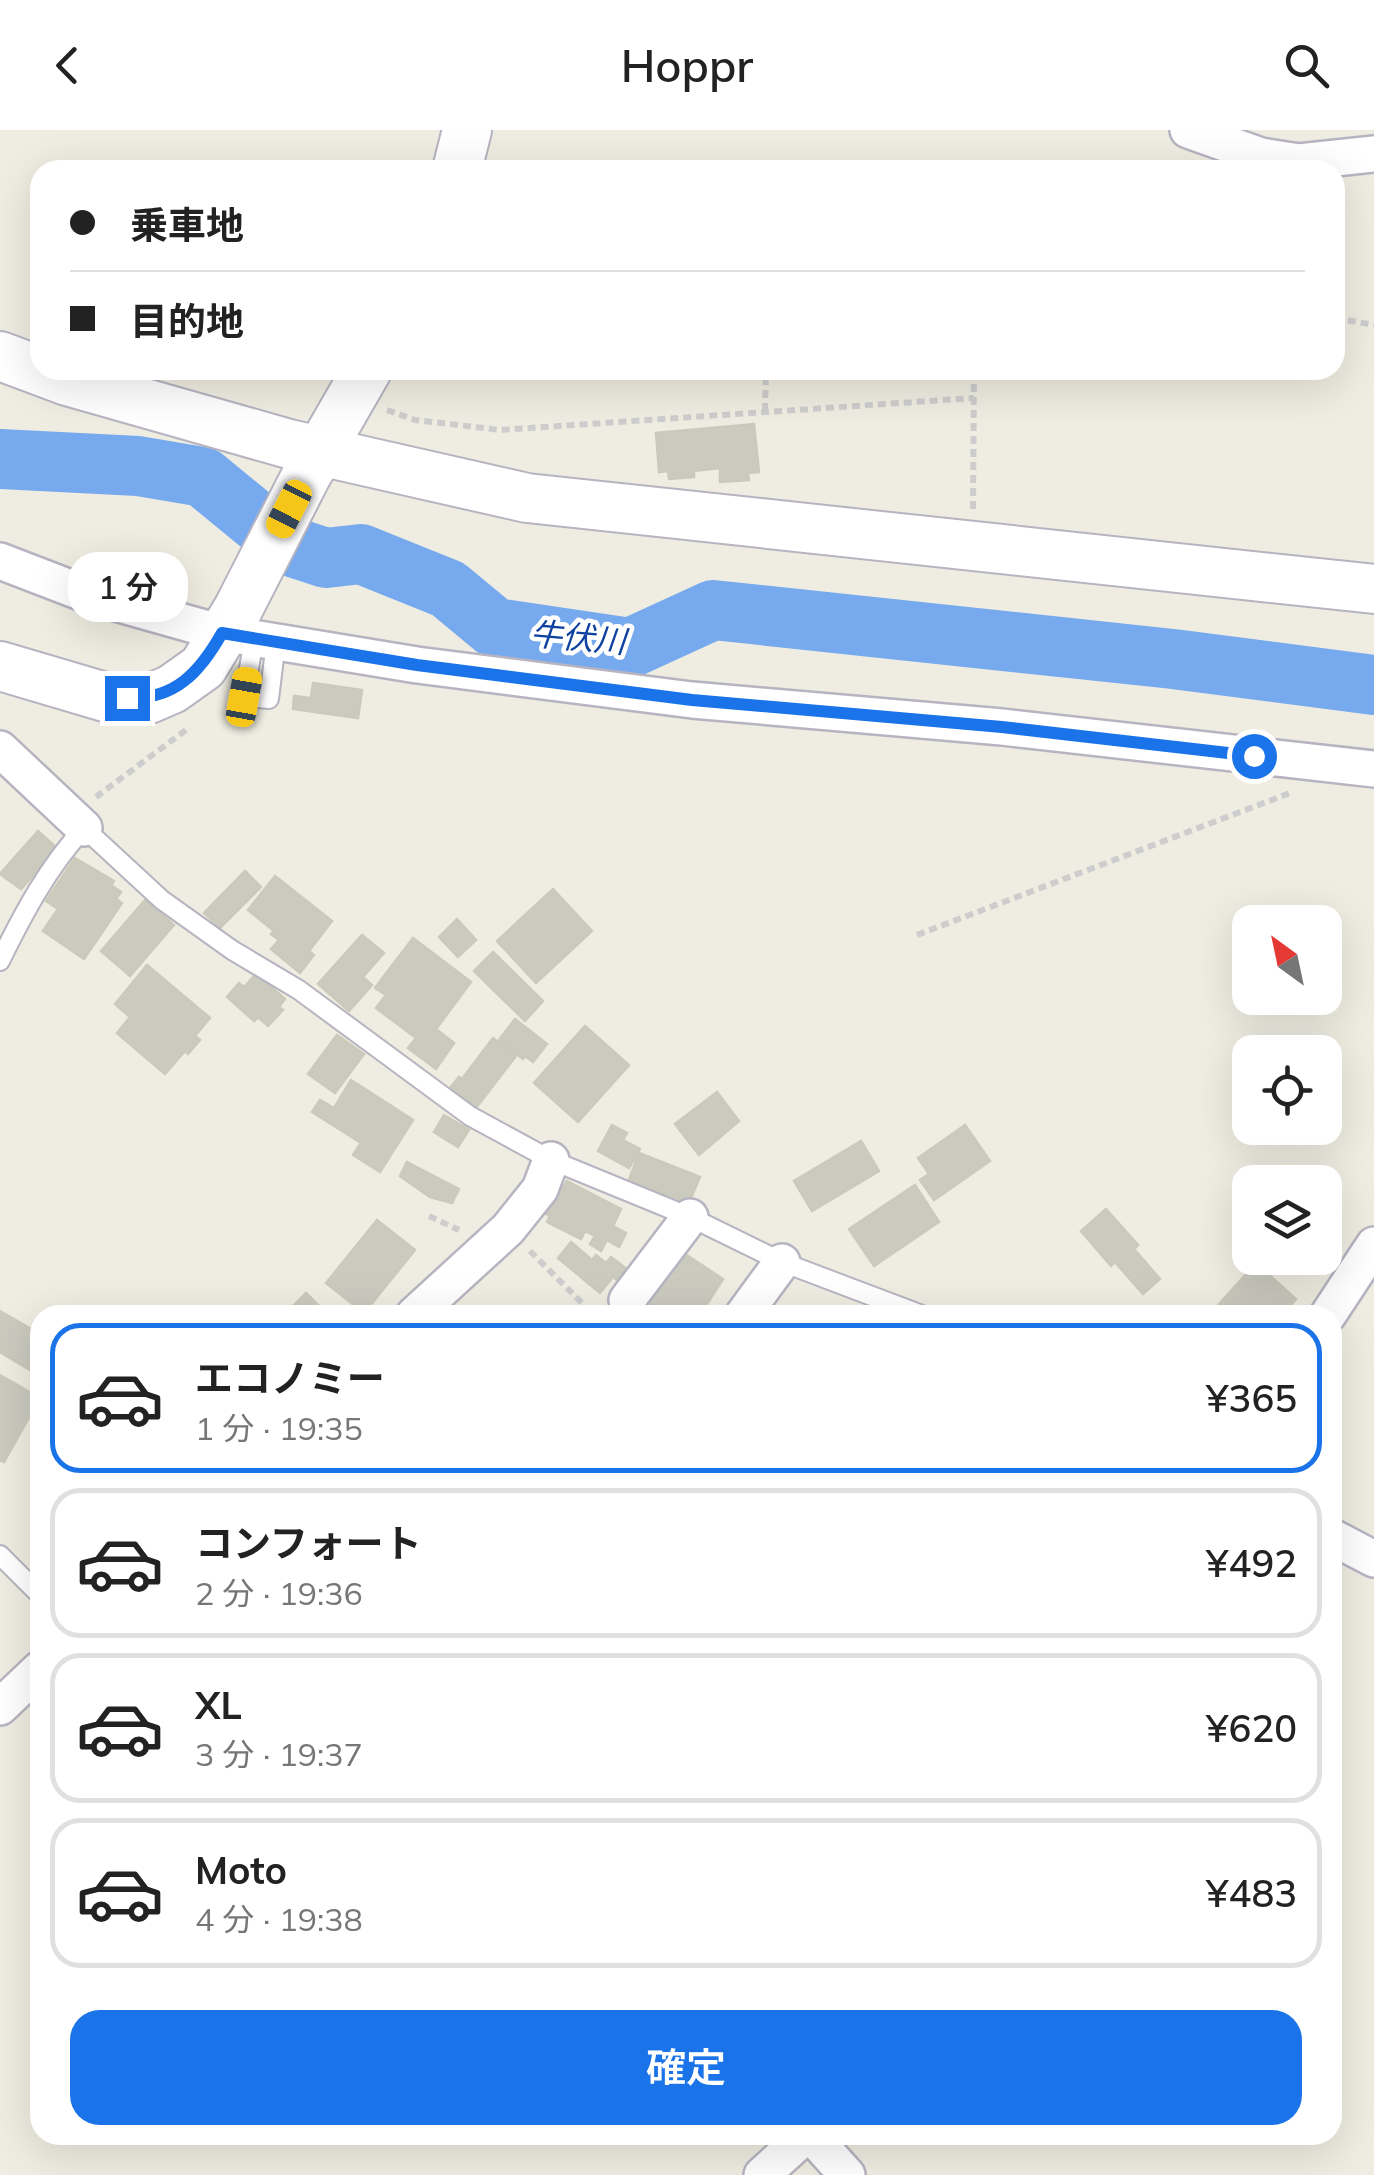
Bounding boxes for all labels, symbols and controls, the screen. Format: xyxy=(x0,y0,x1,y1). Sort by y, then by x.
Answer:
text: Hoppr xyxy=(621,37,753,93)
icon: back xyxy=(40,38,95,93)
icon: search xyxy=(1279,38,1334,93)
text: 乗車地 xyxy=(130,201,244,249)
text: 目的地 xyxy=(130,297,244,345)
car xyxy=(262,475,316,543)
callout: 1 分 xyxy=(67,553,187,623)
text: 1 分 xyxy=(98,567,158,607)
water label: 牛伏川 xyxy=(528,613,631,661)
car xyxy=(224,665,264,729)
route end xyxy=(105,676,150,721)
route start xyxy=(1232,734,1277,779)
north arrow xyxy=(1232,905,1342,1015)
map controls xyxy=(1232,905,1342,1275)
button: locate xyxy=(1232,1035,1342,1145)
button: layers xyxy=(1232,1165,1342,1275)
icon: car xyxy=(75,1353,165,1443)
text: エコノミー xyxy=(195,1354,385,1402)
text: ¥365 xyxy=(1206,1374,1297,1422)
text: 1 分 · 19:35 xyxy=(195,1408,363,1448)
icon: car xyxy=(75,1518,165,1608)
text: コンフォート xyxy=(195,1519,422,1567)
text: ¥492 xyxy=(1206,1539,1297,1587)
text: 2 分 · 19:36 xyxy=(195,1573,363,1613)
text: XL xyxy=(195,1681,242,1729)
icon: car xyxy=(75,1683,165,1773)
text: ¥620 xyxy=(1206,1704,1297,1752)
text: 3 分 · 19:37 xyxy=(195,1734,363,1774)
text: Moto xyxy=(195,1846,287,1894)
icon: car xyxy=(75,1848,165,1938)
text: ¥483 xyxy=(1206,1869,1297,1917)
text: 4 分 · 19:38 xyxy=(195,1899,363,1939)
button: 確定 xyxy=(70,2010,1302,2125)

